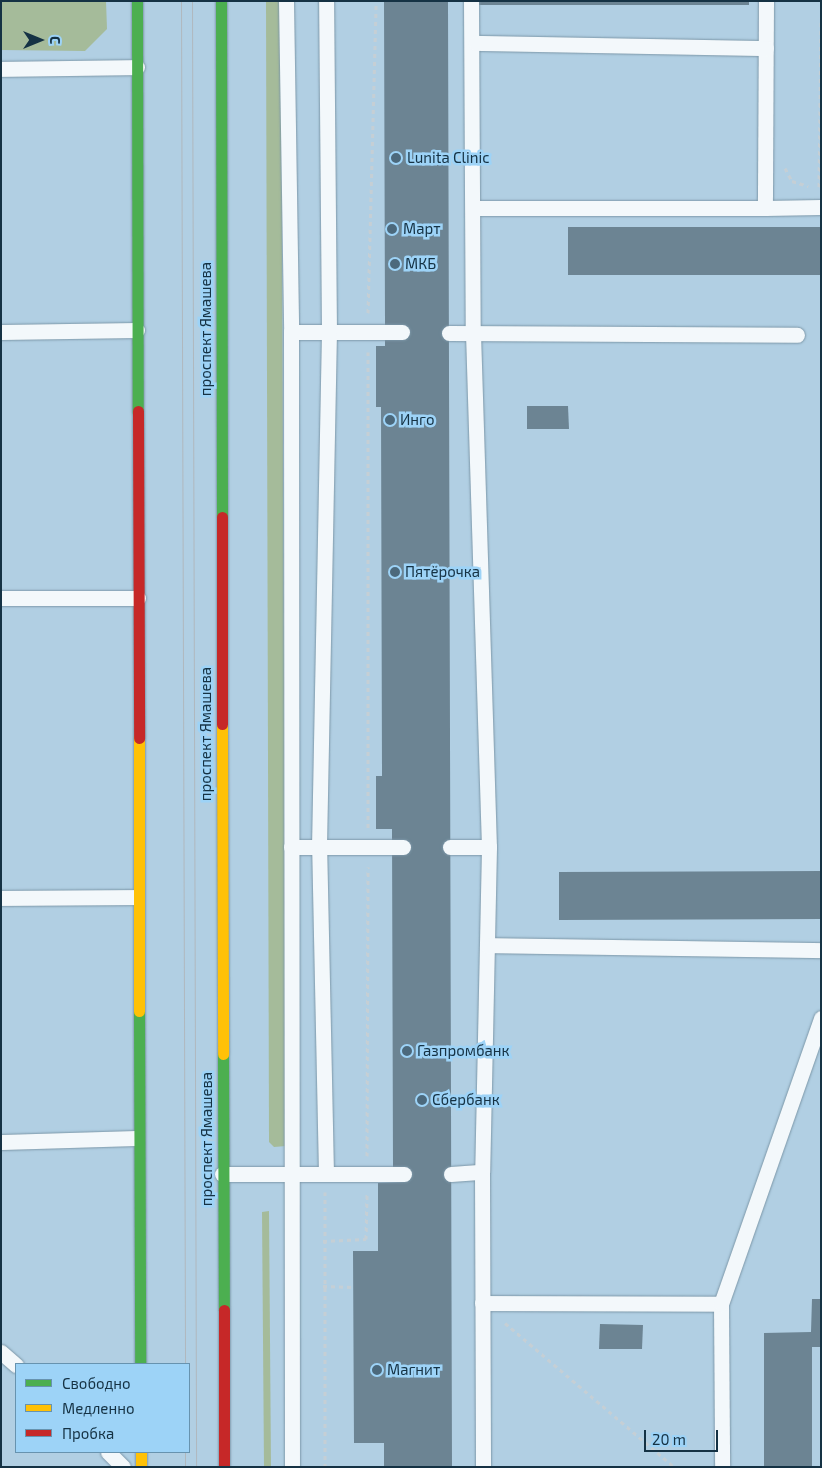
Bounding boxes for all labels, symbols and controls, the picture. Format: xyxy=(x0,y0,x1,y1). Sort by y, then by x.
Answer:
north arrow xyxy=(15,15,65,65)
text: С xyxy=(47,36,64,44)
place label: Lunita Clinic xyxy=(407,149,489,167)
marker: Lunita Clinic xyxy=(389,151,403,165)
place label: Март xyxy=(403,220,441,238)
marker: Март xyxy=(385,222,399,236)
place label: МКБ xyxy=(405,255,436,273)
marker: МКБ xyxy=(389,258,401,270)
street label: проспект Ямашева xyxy=(197,262,215,396)
place label: Инго xyxy=(400,411,434,429)
marker: Инго xyxy=(384,414,396,426)
place label: Пятёрочка xyxy=(405,563,480,581)
marker: Пятёрочка xyxy=(389,566,401,578)
street label: проспект Ямашева xyxy=(197,667,215,801)
place label: Газпромбанк xyxy=(417,1042,510,1060)
marker: Газпромбанк xyxy=(401,1045,413,1057)
street label: проспект Ямашева xyxy=(198,1072,216,1206)
place label: Сбербанк xyxy=(432,1091,500,1109)
marker: Сбербанк xyxy=(416,1094,428,1106)
place label: Магнит xyxy=(387,1361,440,1379)
legend xyxy=(15,1363,190,1453)
marker: Магнит xyxy=(371,1364,383,1376)
text: Свободно xyxy=(62,1374,131,1392)
text: Медленно xyxy=(62,1399,135,1417)
scale bar xyxy=(647,1420,721,1452)
text: Пробка xyxy=(62,1424,114,1442)
text: 20 m xyxy=(652,1430,686,1448)

